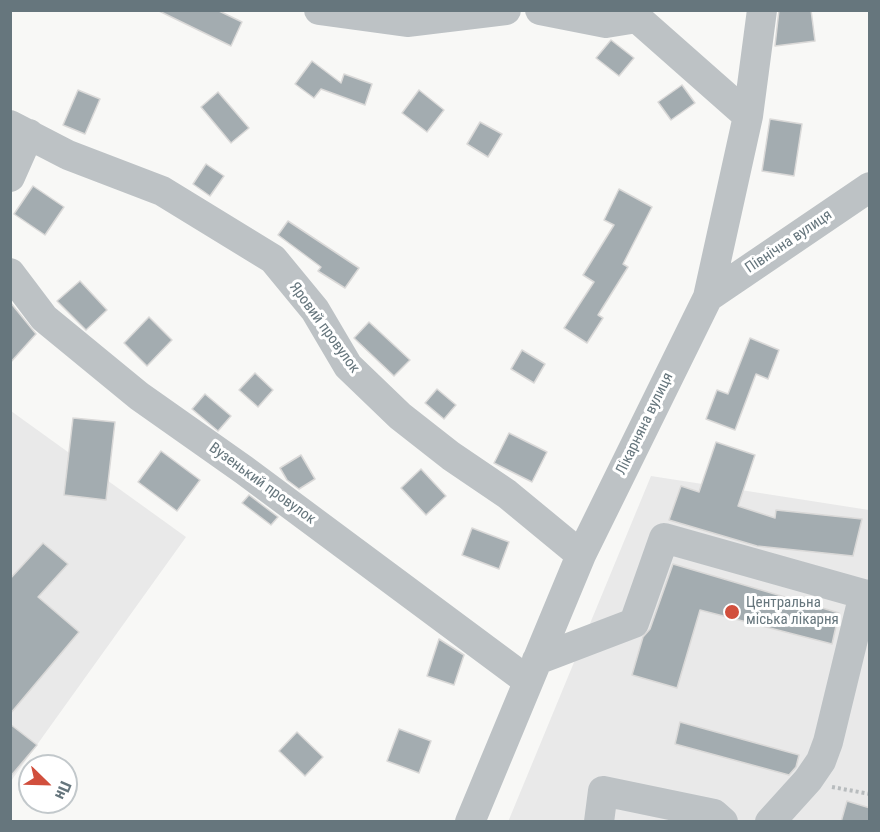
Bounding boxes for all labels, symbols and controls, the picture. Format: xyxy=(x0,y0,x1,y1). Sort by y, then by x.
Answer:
street label: Північна вулиця xyxy=(742,206,836,278)
street label: Яровий провулок xyxy=(285,279,363,377)
street label: Лікарняна вулиця xyxy=(612,370,678,478)
street label: Вузенький провулок xyxy=(205,439,319,529)
place label: Центральна міська лікарня xyxy=(746,594,839,629)
marker: Центральна міська лікарня xyxy=(723,603,741,621)
north arrow xyxy=(18,754,78,814)
text: Пн xyxy=(51,779,75,802)

